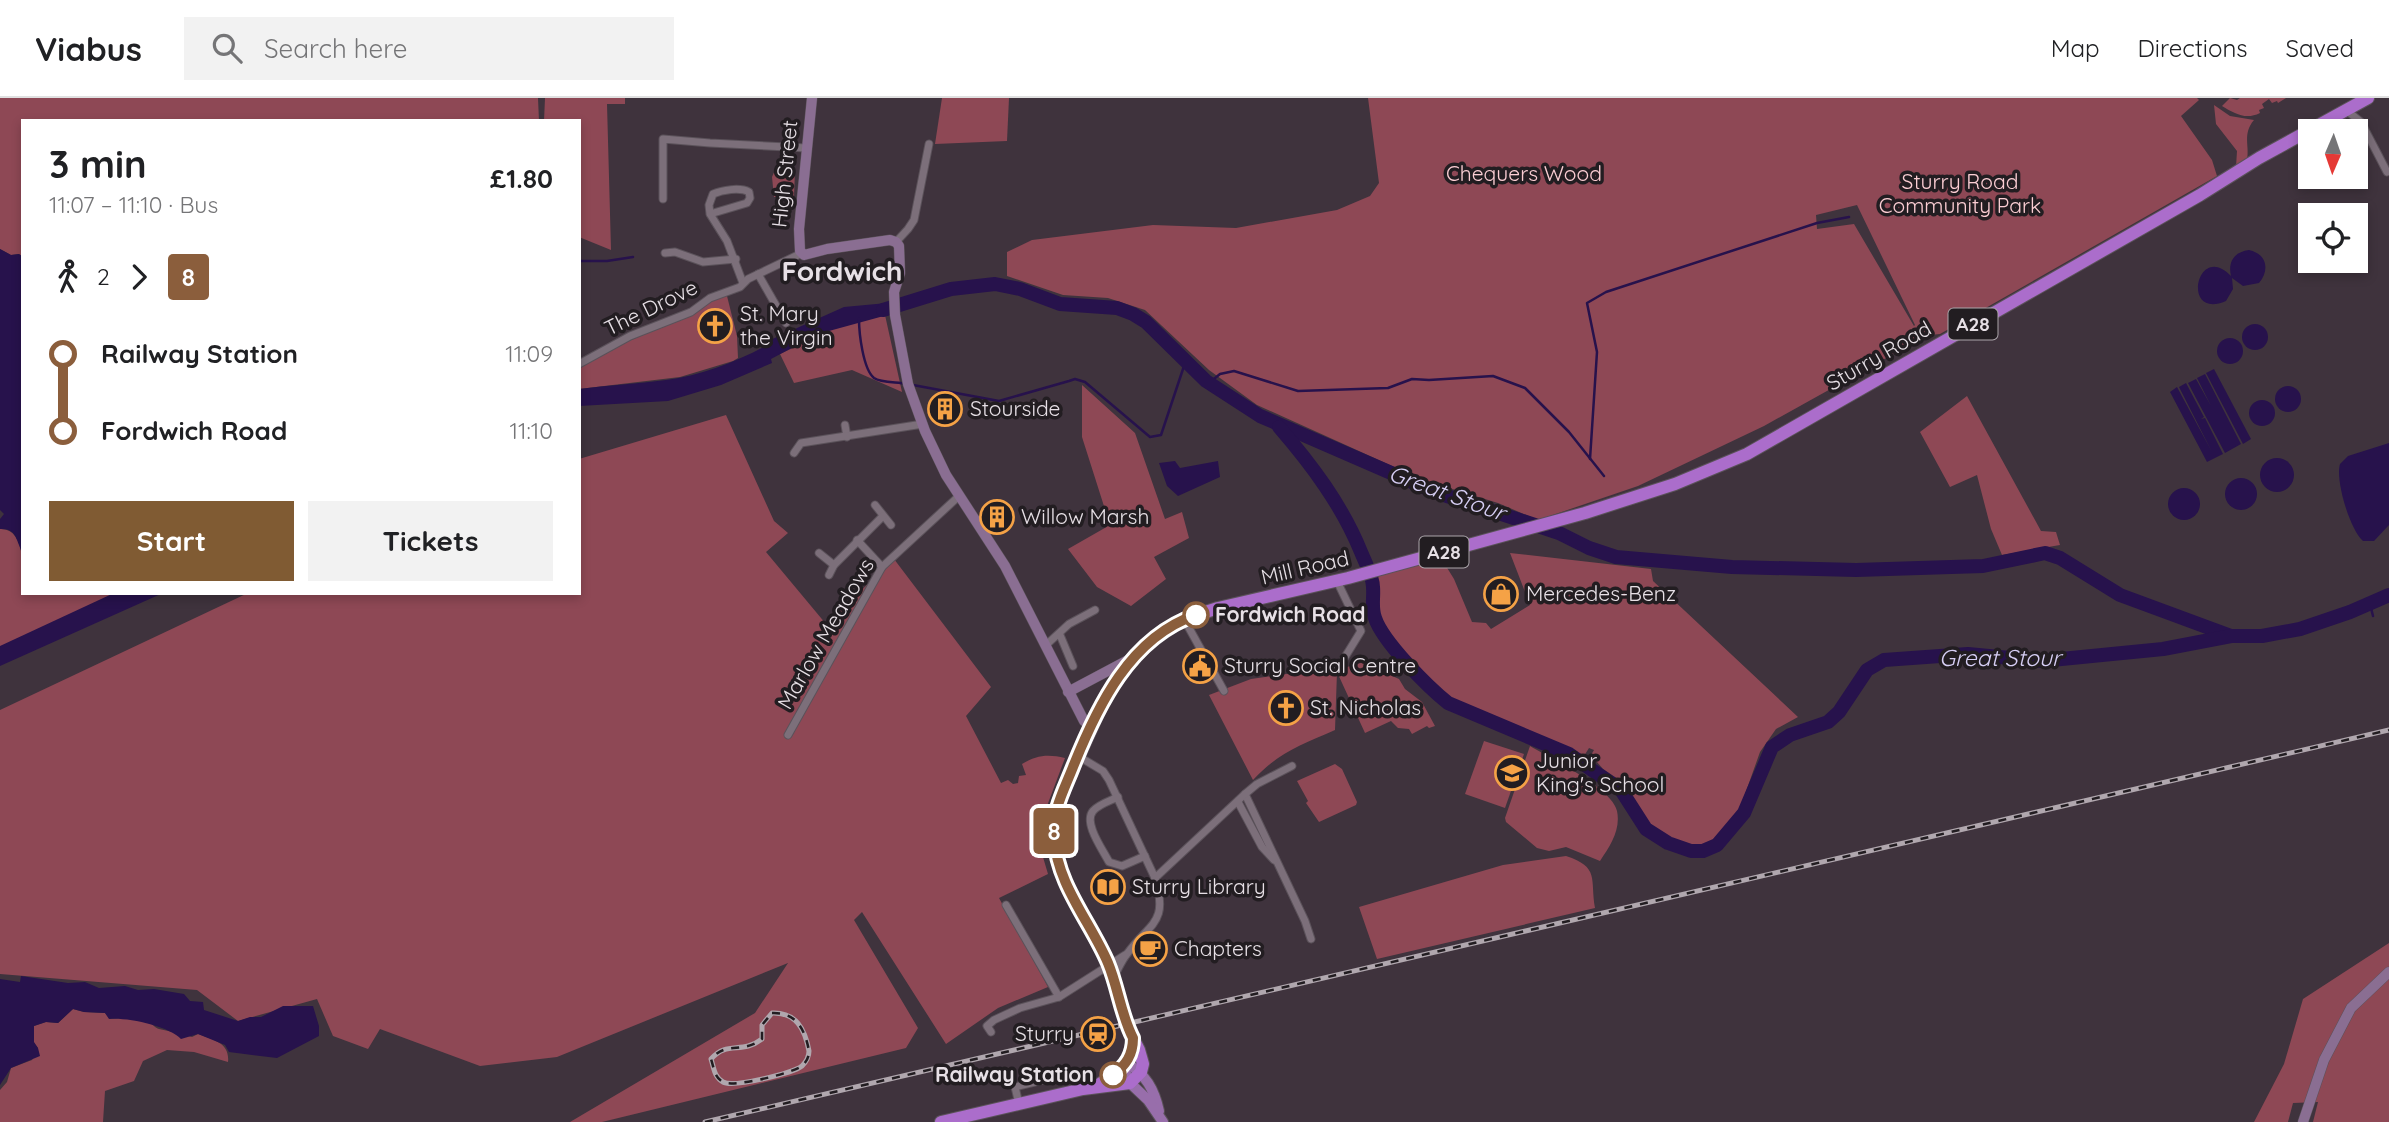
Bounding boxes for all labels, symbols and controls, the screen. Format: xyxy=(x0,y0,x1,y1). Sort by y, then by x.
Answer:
search box xyxy=(184,17,674,80)
text: Viabus xyxy=(35,28,142,69)
icon: search xyxy=(208,29,246,67)
text: Search here xyxy=(264,32,407,65)
text: Map xyxy=(2051,33,2100,63)
text: Directions xyxy=(2138,33,2248,63)
text: Saved xyxy=(2286,33,2354,63)
street label: High Street xyxy=(765,119,803,229)
north arrow xyxy=(2298,119,2368,189)
map controls xyxy=(2298,119,2368,273)
text: 3 min xyxy=(49,140,147,188)
park label: Chequers Wood xyxy=(1446,160,1602,186)
text: £1.80 xyxy=(490,162,553,195)
park label: Sturry Road Community Park xyxy=(1879,168,2041,218)
text: 11:07 – 11:10 · Bus xyxy=(49,190,218,219)
button: locate xyxy=(2298,203,2368,273)
district label: Fordwich xyxy=(782,253,903,288)
icon: walk xyxy=(49,258,87,296)
icon: forward xyxy=(120,258,158,296)
text: 2 xyxy=(97,262,110,291)
text: 8 xyxy=(182,262,195,292)
street label: The Drove xyxy=(600,273,701,341)
place label: St. Mary the Virgin xyxy=(740,300,833,350)
church icon: St. Mary the Virgin xyxy=(696,307,734,345)
road number: A28 xyxy=(1948,308,1997,340)
street label: Sturry Road xyxy=(1821,315,1936,396)
text: Railway Station xyxy=(101,337,298,370)
text: 11:09 xyxy=(505,339,553,368)
building icon: Stourside xyxy=(926,390,964,428)
place label: Stourside xyxy=(970,395,1060,421)
text: Fordwich Road xyxy=(101,414,287,447)
text: 11:10 xyxy=(509,416,553,445)
water label: Great Stour xyxy=(1385,458,1512,528)
building icon: Willow Marsh xyxy=(978,498,1016,536)
button: Start xyxy=(49,501,294,581)
button: Tickets xyxy=(308,501,553,581)
place label: Willow Marsh xyxy=(1021,503,1149,529)
road number: A28 xyxy=(1420,536,1468,568)
street label: Mill Road xyxy=(1258,544,1351,590)
street label: Marlow Meadows xyxy=(771,553,879,714)
shop icon: Mercedes-Benz xyxy=(1482,575,1520,613)
place label: Mercedes-Benz xyxy=(1526,580,1676,606)
place label: Fordwich Road xyxy=(1215,601,1365,627)
marker: Fordwich Road xyxy=(1183,602,1209,628)
water label: Great Stour xyxy=(1939,643,2064,672)
public building icon: Sturry Social Centre xyxy=(1181,647,1219,685)
place label: Sturry Social Centre xyxy=(1224,652,1416,678)
church icon: St. Nicholas xyxy=(1267,689,1305,727)
place label: St. Nicholas xyxy=(1310,694,1421,720)
place label: Junior King's School xyxy=(1536,747,1664,797)
school or university icon: Junior King's School xyxy=(1493,754,1531,792)
line badge: 8 xyxy=(1031,808,1077,854)
text: 8 xyxy=(1047,816,1061,846)
library icon: Sturry Library xyxy=(1089,868,1127,906)
place label: Sturry Library xyxy=(1132,873,1266,899)
cafe icon: Chapters xyxy=(1131,930,1169,968)
place label: Chapters xyxy=(1174,935,1262,961)
station icon: Sturry xyxy=(1079,1015,1117,1053)
place label: Sturry xyxy=(1015,1020,1074,1046)
place label: Railway Station xyxy=(935,1061,1094,1087)
marker: Railway Station xyxy=(1100,1062,1126,1088)

